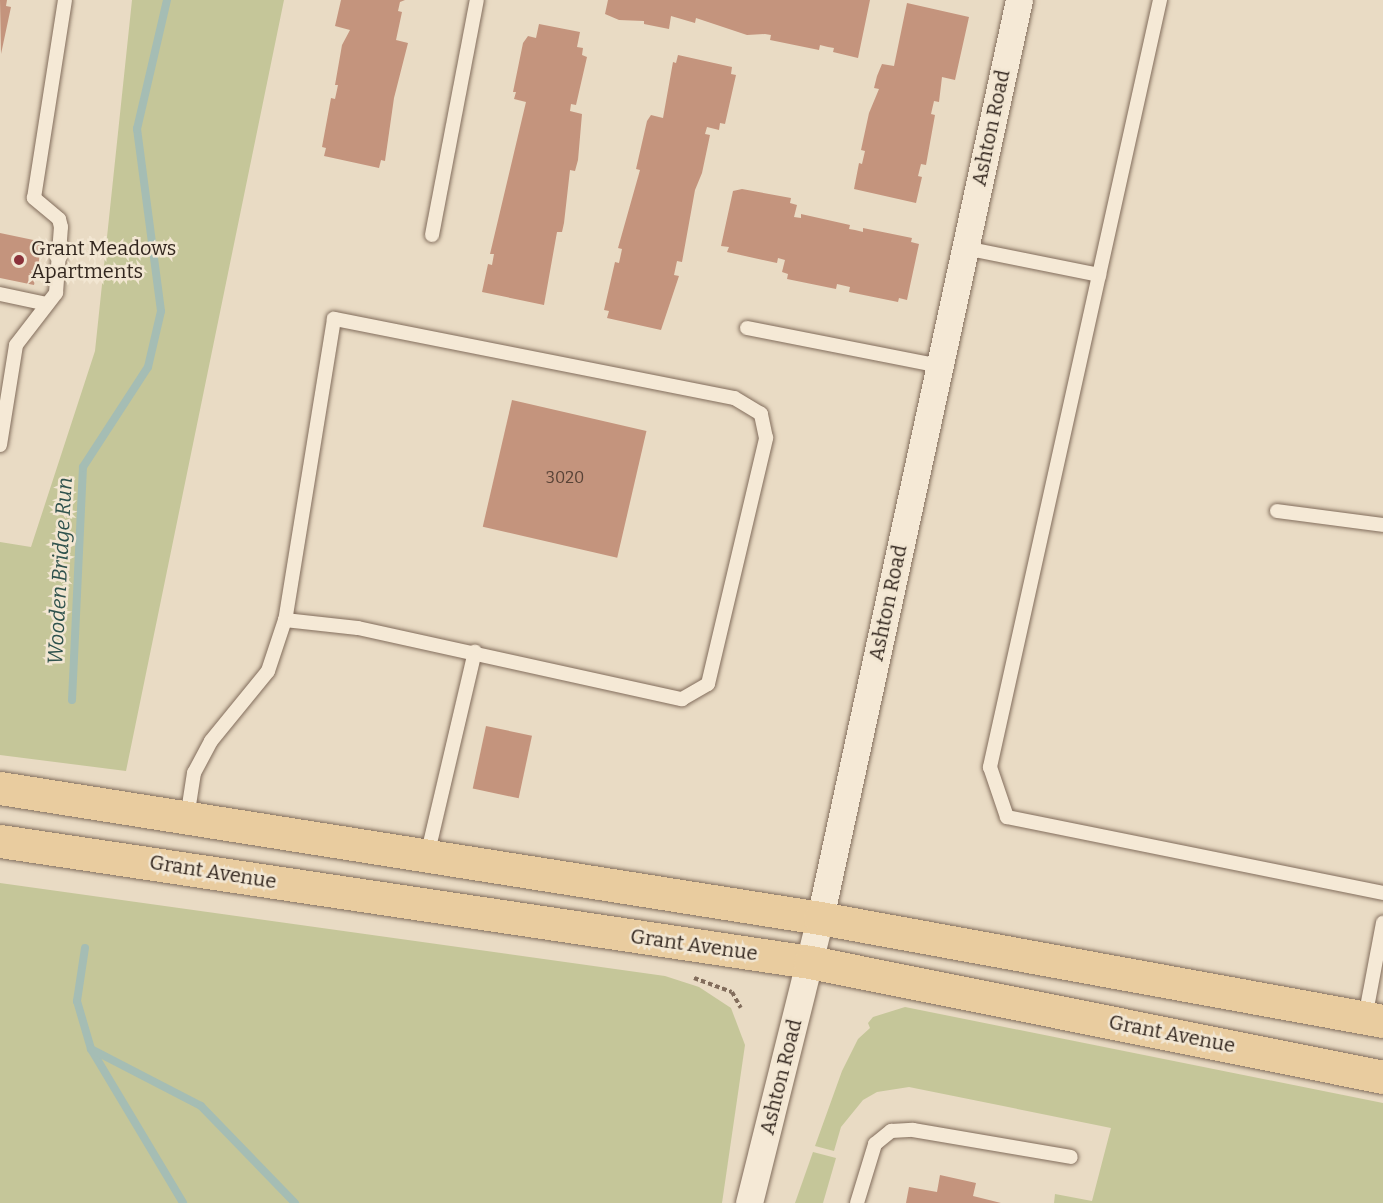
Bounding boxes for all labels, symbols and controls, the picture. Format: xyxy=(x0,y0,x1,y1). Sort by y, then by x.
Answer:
street label: Ashton Road xyxy=(967,68,1015,188)
place label: Grant Meadows Apartments xyxy=(31,237,176,284)
marker: Grant Meadows Apartments xyxy=(12,253,26,267)
house number: 3020 xyxy=(546,468,584,488)
water label: Wooden Bridge Run xyxy=(43,477,77,665)
street label: Ashton Road xyxy=(864,543,912,663)
street label: Grant Avenue xyxy=(148,850,278,894)
street label: Grant Avenue xyxy=(629,924,759,966)
street label: Grant Avenue xyxy=(1107,1010,1237,1058)
street label: Ashton Road xyxy=(755,1017,807,1137)

